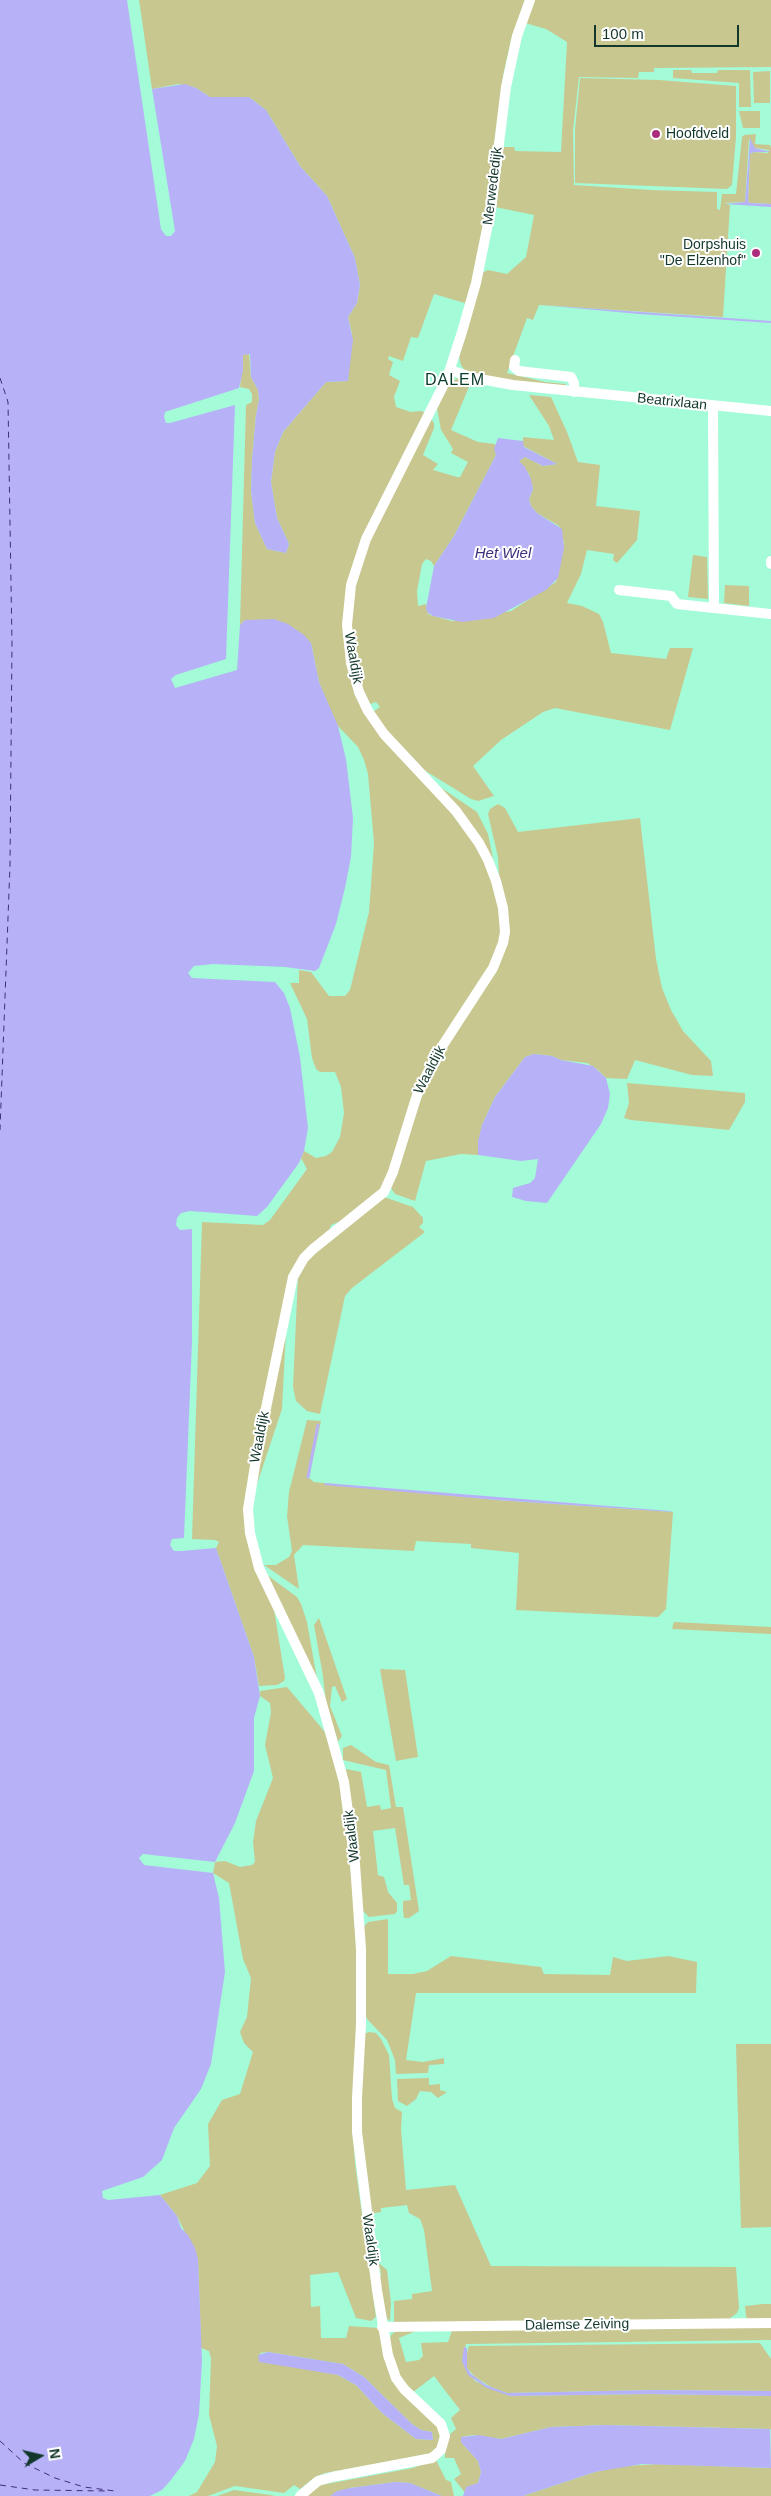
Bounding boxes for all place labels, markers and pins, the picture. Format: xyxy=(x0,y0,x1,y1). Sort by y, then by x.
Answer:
place label: Hoofdveld xyxy=(666,126,729,142)
marker: Hoofdveld xyxy=(650,128,662,140)
place label: Dorpshuis "De Elzenhof" xyxy=(660,237,746,270)
marker: Dorpshuis "De Elzenhof" xyxy=(750,247,762,259)

